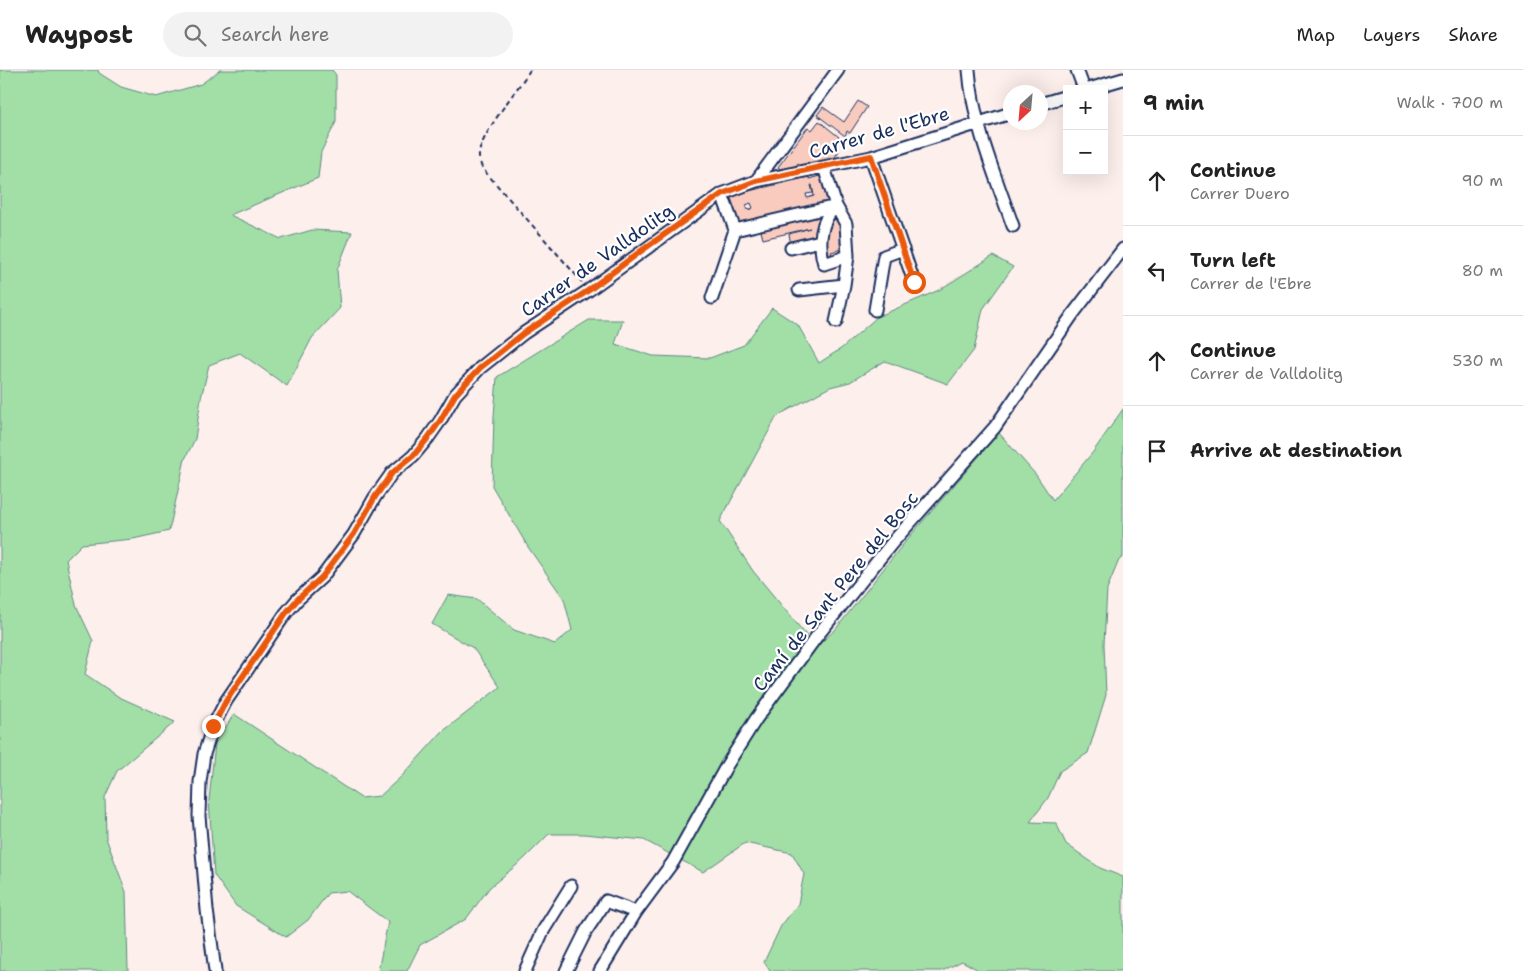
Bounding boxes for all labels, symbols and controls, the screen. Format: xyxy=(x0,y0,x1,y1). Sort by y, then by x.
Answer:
search box xyxy=(163,12,513,57)
text: Waypost xyxy=(25,19,133,51)
icon: search xyxy=(181,21,209,49)
text: Search here xyxy=(221,22,329,47)
text: Map xyxy=(1297,23,1335,47)
text: Layers xyxy=(1363,23,1420,47)
text: Share xyxy=(1448,23,1498,47)
north arrow xyxy=(1003,85,1048,130)
map controls xyxy=(1063,85,1108,175)
button: + xyxy=(1063,85,1108,130)
text: 9 min xyxy=(1143,89,1204,117)
text: Walk · 700 m xyxy=(1397,92,1503,113)
street label: Carrer de l'Ebre xyxy=(806,101,952,164)
button: − xyxy=(1063,130,1108,175)
text: Continue xyxy=(1190,158,1276,183)
icon: ahead xyxy=(1143,167,1171,195)
text: 90 m xyxy=(1462,170,1503,191)
text: Carrer Duero xyxy=(1190,183,1290,204)
street label: Carrer de Valldolitg xyxy=(516,198,679,323)
text: Turn left xyxy=(1190,248,1276,273)
icon: left xyxy=(1143,257,1171,285)
text: 80 m xyxy=(1462,260,1503,281)
route start xyxy=(903,271,926,294)
text: Carrer de l'Ebre xyxy=(1190,273,1312,294)
text: Continue xyxy=(1190,338,1276,363)
icon: ahead xyxy=(1143,347,1171,375)
text: 530 m xyxy=(1453,350,1503,371)
text: Carrer de Valldolitg xyxy=(1190,363,1343,384)
icon: arrive xyxy=(1143,437,1171,465)
text: Arrive at destination xyxy=(1190,438,1402,463)
street label: Camí de Sant Pere del Bosc xyxy=(747,486,924,696)
route end xyxy=(202,715,225,738)

